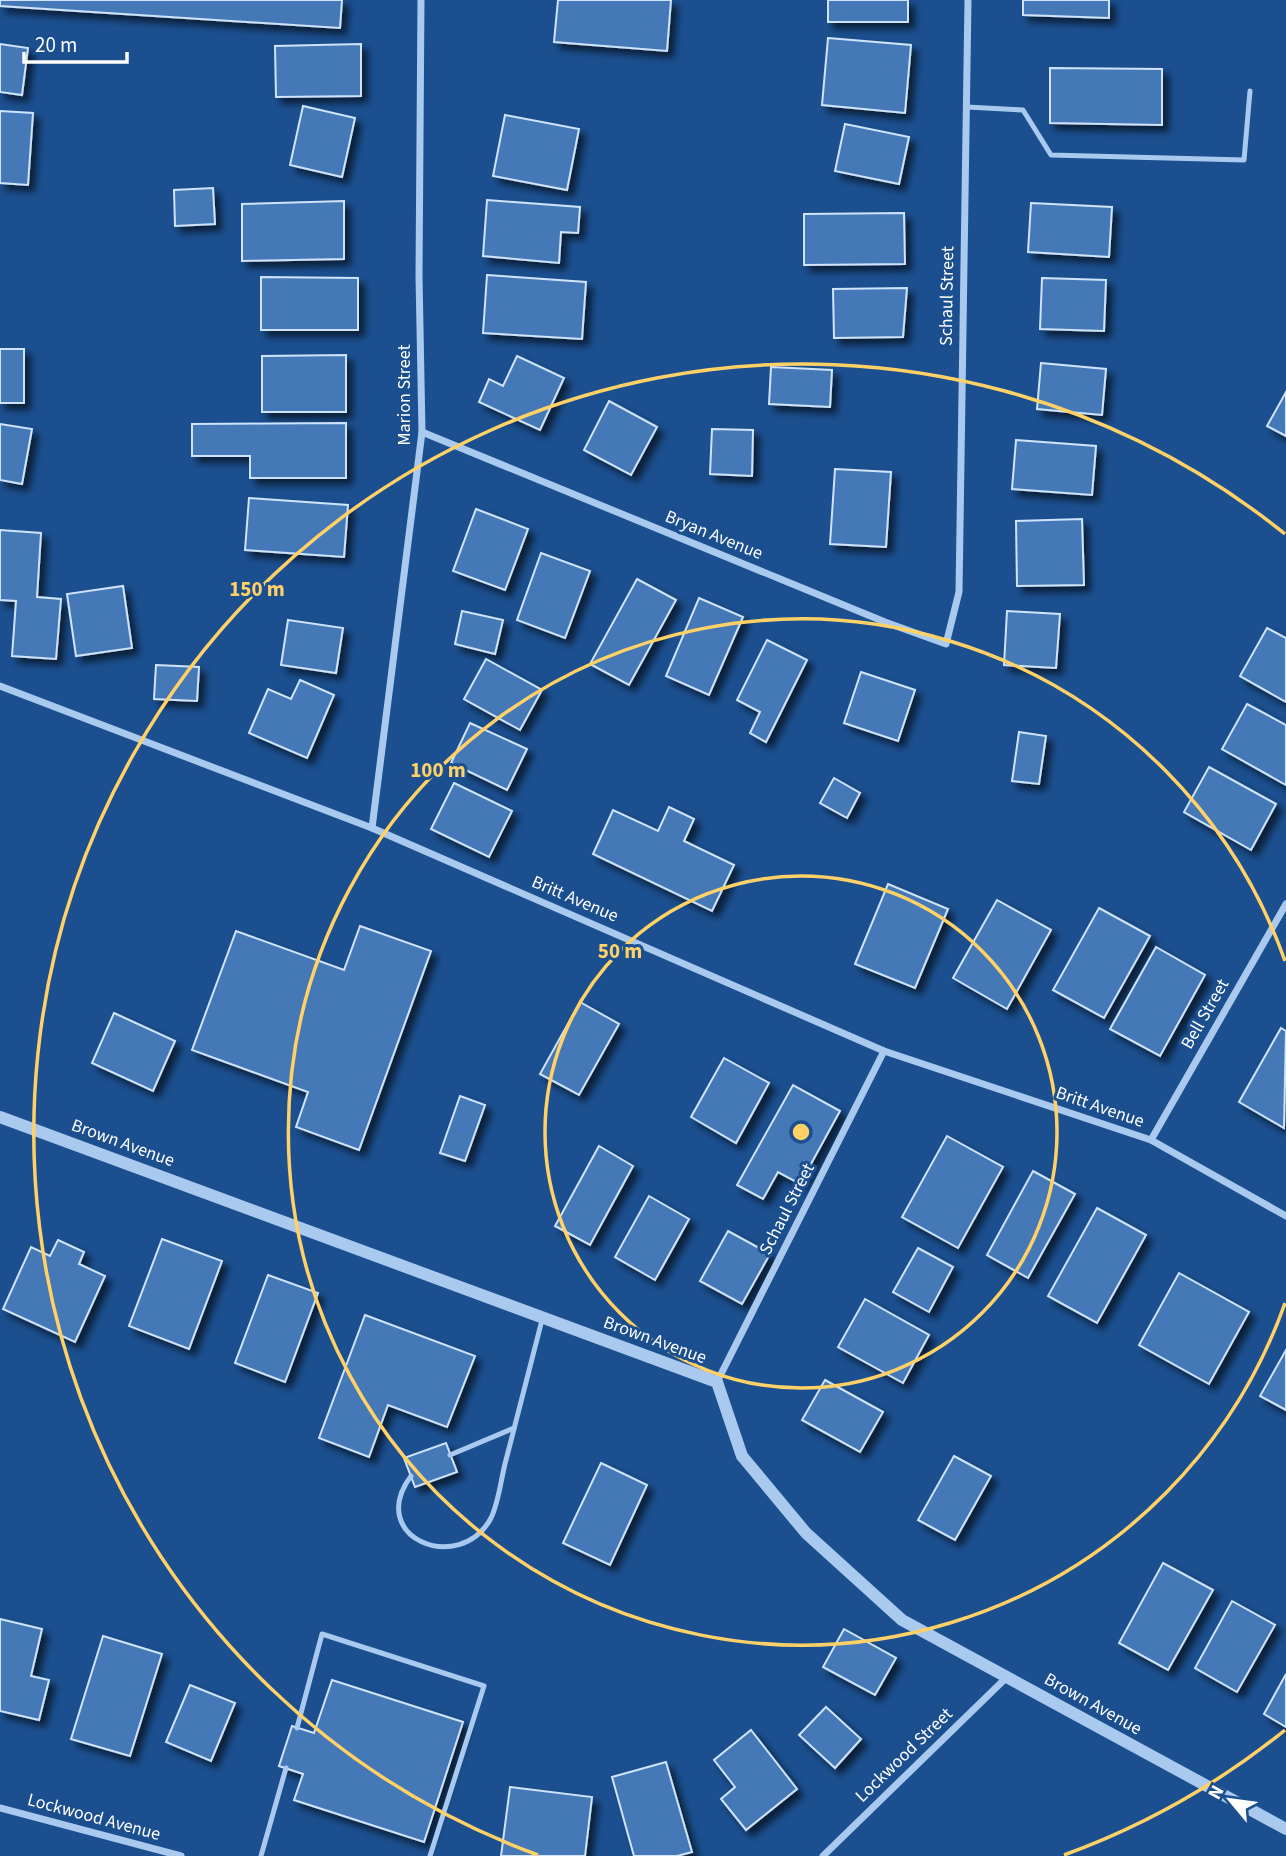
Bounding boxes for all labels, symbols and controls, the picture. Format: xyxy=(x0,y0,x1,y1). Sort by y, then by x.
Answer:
scale bar xyxy=(24,21,128,65)
text: 20 m xyxy=(35,30,77,60)
street label: Schaul Street xyxy=(934,246,960,346)
street label: Marion Street xyxy=(392,344,417,446)
street label: Bryan Avenue xyxy=(661,504,767,566)
text: 150 m xyxy=(229,574,285,604)
text: 100 m xyxy=(410,755,466,785)
street label: Britt Avenue xyxy=(528,869,622,929)
text: 50 m xyxy=(598,936,642,966)
street label: Bell Street xyxy=(1175,974,1235,1054)
street label: Britt Avenue xyxy=(1052,1080,1148,1134)
street label: Brown Avenue xyxy=(68,1113,178,1173)
centre of rings xyxy=(789,1120,813,1144)
street label: Schaul Street xyxy=(753,1159,821,1259)
street label: Brown Avenue xyxy=(600,1310,710,1370)
street label: Brown Avenue xyxy=(1040,1667,1146,1741)
street label: Lockwood Street xyxy=(850,1702,958,1808)
north arrow xyxy=(1195,1765,1265,1835)
text: N xyxy=(1202,1780,1231,1805)
street label: Lockwood Avenue xyxy=(25,1787,163,1847)

